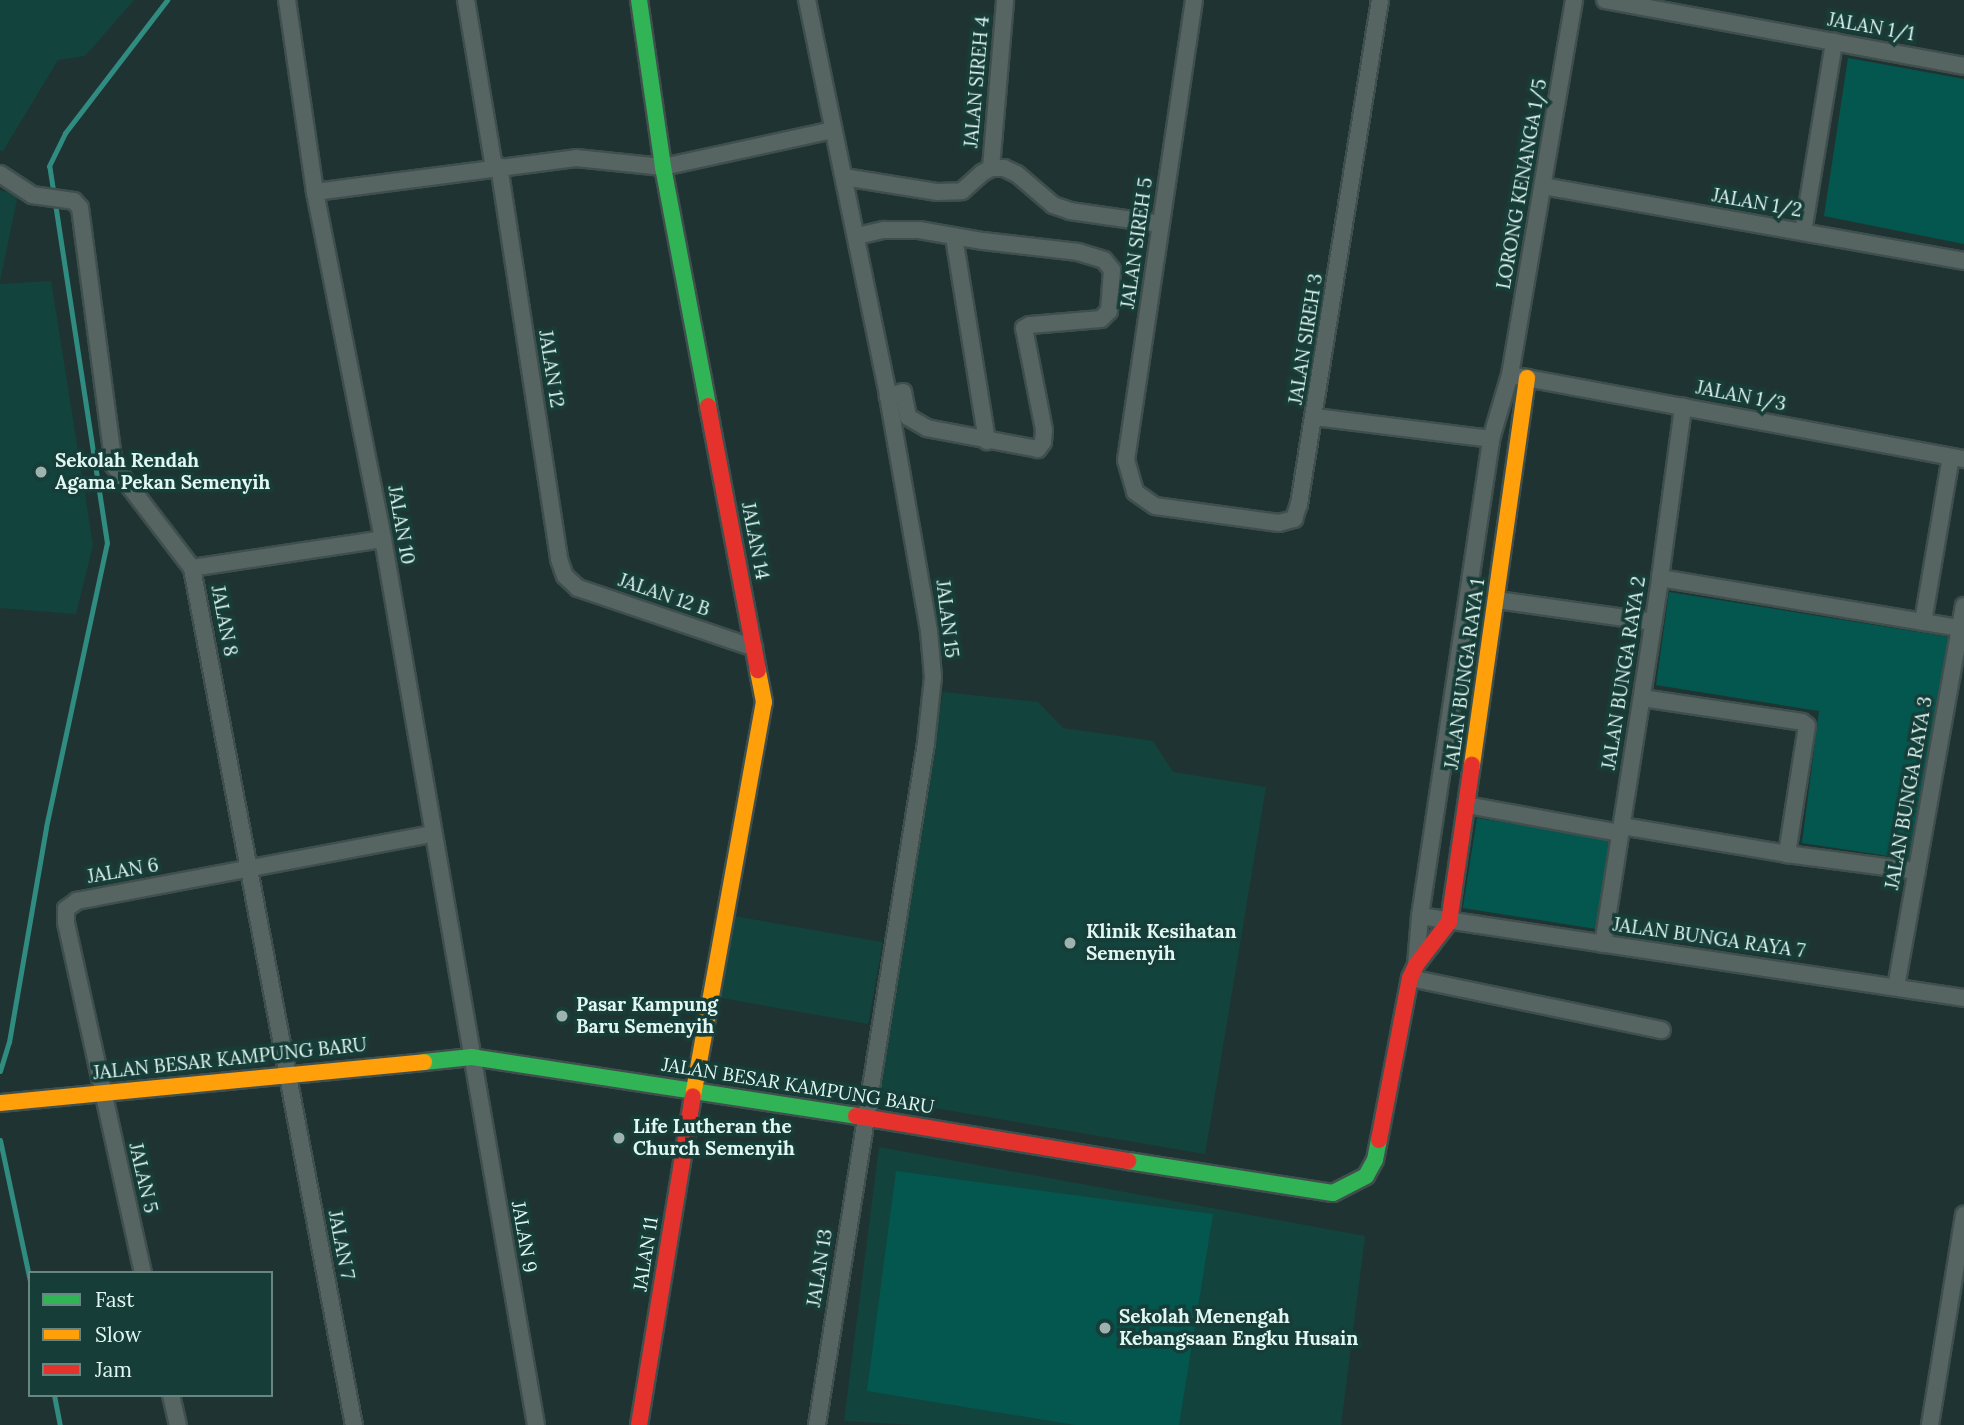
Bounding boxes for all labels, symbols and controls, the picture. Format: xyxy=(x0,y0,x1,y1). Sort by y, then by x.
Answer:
street label: JALAN 1/1 xyxy=(1826,8,1916,46)
street label: JALAN SIREH 4 xyxy=(960,15,994,149)
street label: LORONG KENANGA 1/5 xyxy=(1492,77,1552,291)
street label: JALAN SIREH 5 xyxy=(1117,176,1157,310)
street label: JALAN 1/2 xyxy=(1710,184,1804,222)
street label: JALAN SIREH 3 xyxy=(1284,272,1328,406)
street label: JALAN 12 xyxy=(534,329,568,409)
street label: JALAN 1/3 xyxy=(1694,376,1788,416)
place label: Sekolah Rendah Agama Pekan Semenyih xyxy=(55,450,270,494)
marker: Sekolah Rendah Agama Pekan Semenyih xyxy=(33,464,49,480)
street label: JALAN 10 xyxy=(383,484,419,566)
street label: JALAN 14 xyxy=(736,500,774,582)
street label: JALAN 12 B xyxy=(615,569,713,621)
street label: JALAN BUNGA RAYA 2 xyxy=(1597,575,1651,771)
street label: JALAN BUNGA RAYA 1 xyxy=(1440,577,1490,771)
street label: JALAN 15 xyxy=(931,579,963,659)
street label: JALAN 8 xyxy=(206,584,242,658)
street label: JALAN BUNGA RAYA 3 xyxy=(1881,695,1937,891)
street label: JALAN 6 xyxy=(86,854,160,888)
street label: JALAN BUNGA RAYA 7 xyxy=(1611,913,1807,963)
place label: Klinik Kesihatan Semenyih xyxy=(1086,921,1237,965)
marker: Klinik Kesihatan Semenyih xyxy=(1060,933,1080,953)
place label: Pasar Kampung Baru Semenyih xyxy=(576,994,718,1038)
marker: Pasar Kampung Baru Semenyih xyxy=(554,1008,570,1024)
street label: JALAN BESAR KAMPUNG BARU xyxy=(92,1033,368,1085)
street label: JALAN BESAR KAMPUNG BARU xyxy=(660,1053,936,1119)
place label: Life Lutheran the Church Semenyih xyxy=(633,1116,795,1160)
marker: Life Lutheran the Church Semenyih xyxy=(611,1130,627,1146)
street label: JALAN 5 xyxy=(124,1141,162,1215)
street label: JALAN 9 xyxy=(507,1200,541,1274)
street label: JALAN 7 xyxy=(323,1209,359,1281)
street label: JALAN 11 xyxy=(629,1215,663,1293)
street label: JALAN 13 xyxy=(803,1227,837,1309)
legend xyxy=(28,1271,273,1397)
text: Fast xyxy=(95,1286,134,1313)
place label: Sekolah Menengah Kebangsaan Engku Husain xyxy=(1119,1306,1358,1350)
marker: Sekolah Menengah Kebangsaan Engku Husain xyxy=(1097,1320,1113,1336)
text: Slow xyxy=(95,1321,142,1348)
text: Jam xyxy=(95,1356,132,1383)

